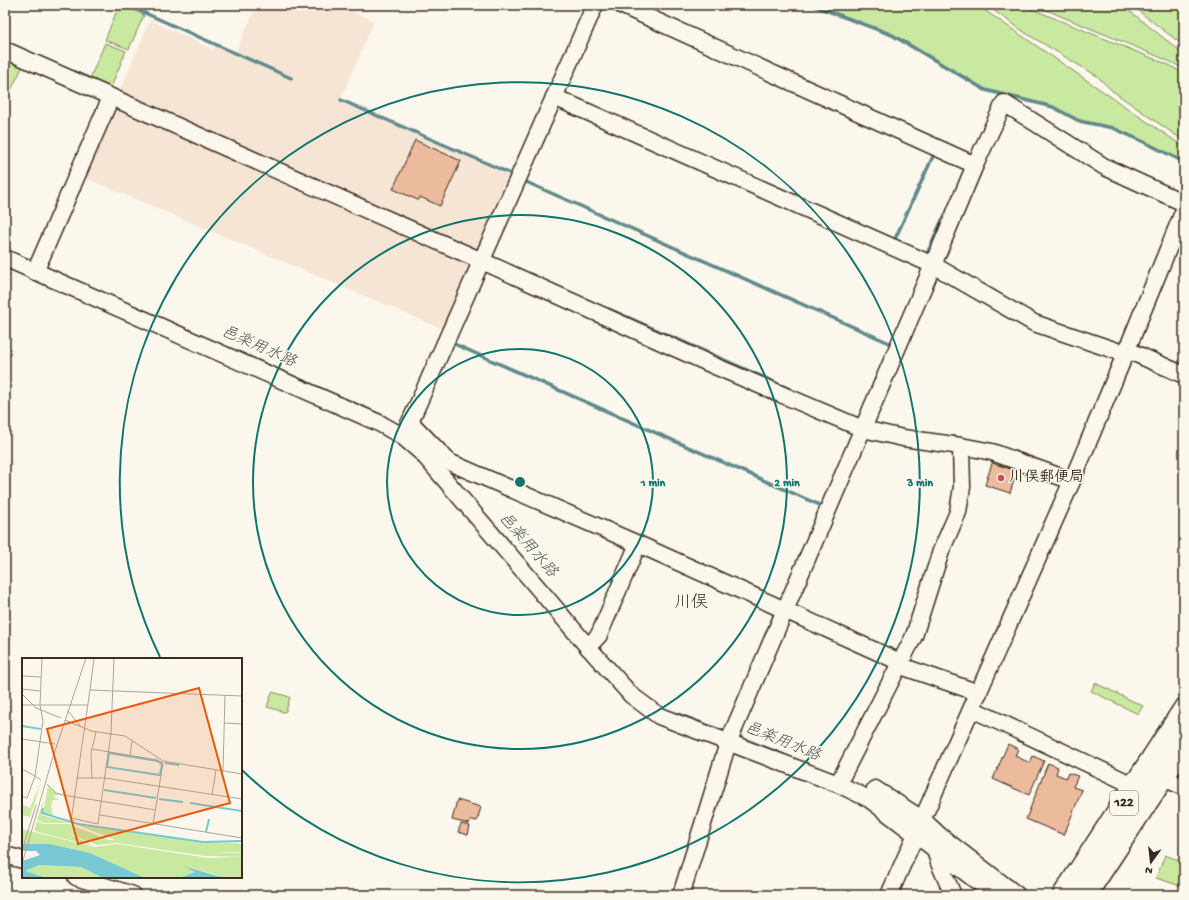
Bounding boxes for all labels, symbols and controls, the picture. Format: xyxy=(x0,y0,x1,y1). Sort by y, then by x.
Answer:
water label: 邑楽用水路 xyxy=(218,322,300,373)
place label: 川俣郵便局 xyxy=(1009,468,1084,487)
marker: 川俣郵便局 xyxy=(996,473,1006,483)
centre of rings xyxy=(513,475,527,489)
text: 1 min xyxy=(640,477,666,491)
text: 2 min xyxy=(774,477,800,491)
text: 3 min xyxy=(906,477,933,491)
water label: 邑楽用水路 xyxy=(494,509,562,583)
district label: 川俣 xyxy=(674,593,708,614)
inset map xyxy=(22,658,242,878)
water label: 邑楽用水路 xyxy=(741,718,824,767)
road number: 122 xyxy=(1110,791,1138,815)
north arrow xyxy=(1131,842,1171,882)
text: N xyxy=(1144,863,1154,876)

